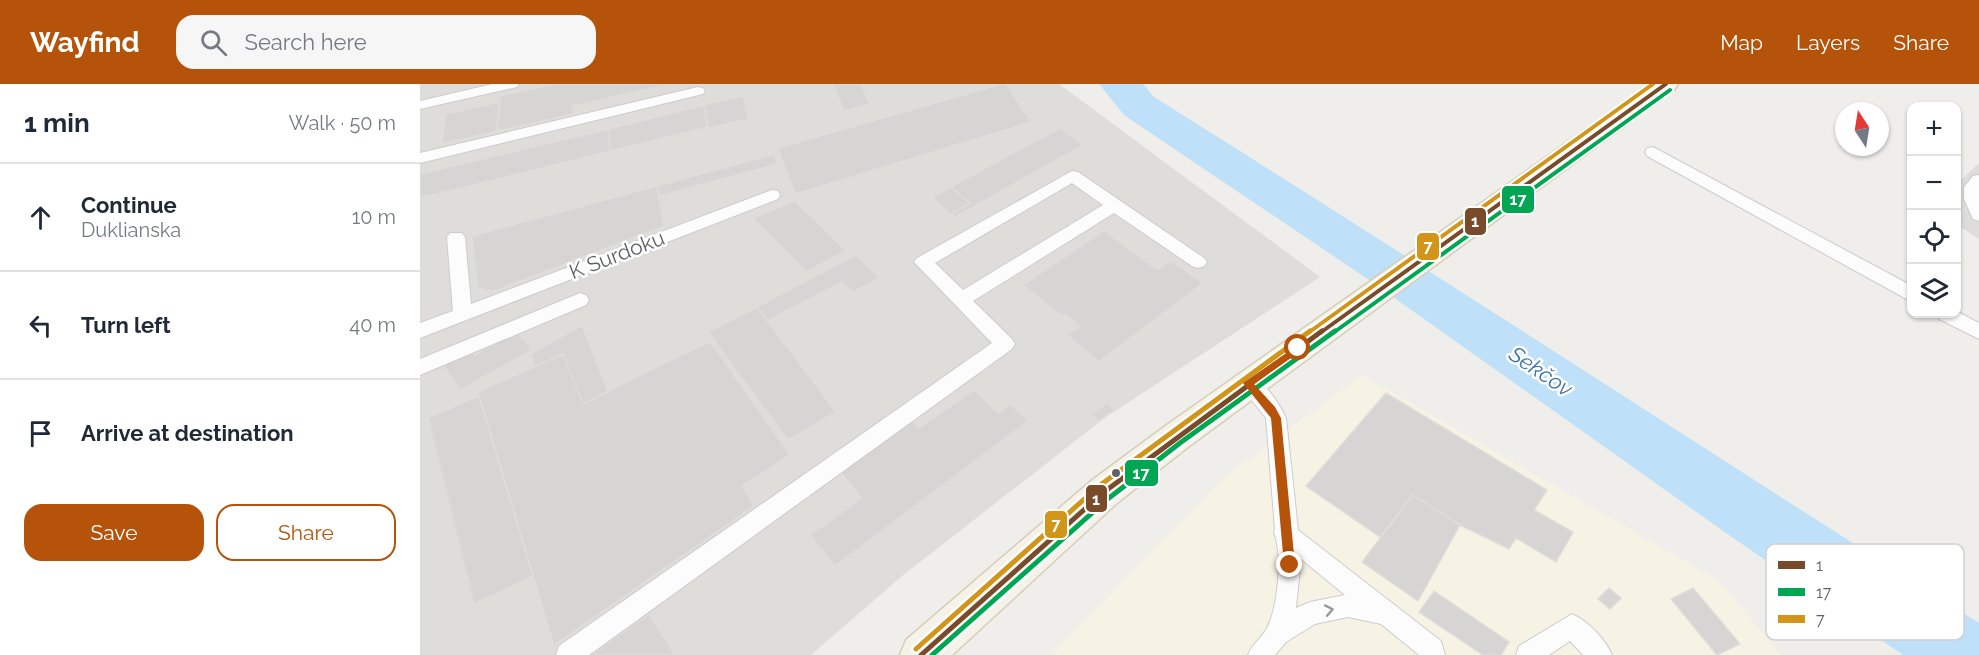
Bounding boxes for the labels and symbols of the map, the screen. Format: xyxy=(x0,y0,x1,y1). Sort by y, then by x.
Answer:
north arrow xyxy=(1835,102,1889,156)
line badge: 17 xyxy=(1501,185,1535,214)
text: 17 xyxy=(1510,190,1526,209)
line badge: 1 xyxy=(1464,207,1487,236)
text: 1 xyxy=(1471,212,1479,231)
street label: K Surdoku xyxy=(566,225,668,284)
line badge: 7 xyxy=(1416,232,1440,261)
text: 7 xyxy=(1424,237,1433,256)
route start xyxy=(1284,334,1310,360)
water label: Sekčov xyxy=(1504,340,1578,402)
line badge: 17 xyxy=(1124,459,1159,487)
text: 17 xyxy=(1133,464,1149,483)
unlabelled marker xyxy=(1110,467,1122,479)
line badge: 1 xyxy=(1085,484,1108,513)
text: 1 xyxy=(1092,490,1100,509)
line badge: 7 xyxy=(1044,510,1068,539)
text: 7 xyxy=(1052,515,1061,534)
legend xyxy=(1766,544,1964,640)
route end xyxy=(1276,551,1302,577)
text: 1 xyxy=(1816,556,1823,575)
text: 17 xyxy=(1816,583,1832,602)
one-way arrow xyxy=(1324,604,1334,617)
text: 7 xyxy=(1816,610,1825,629)

